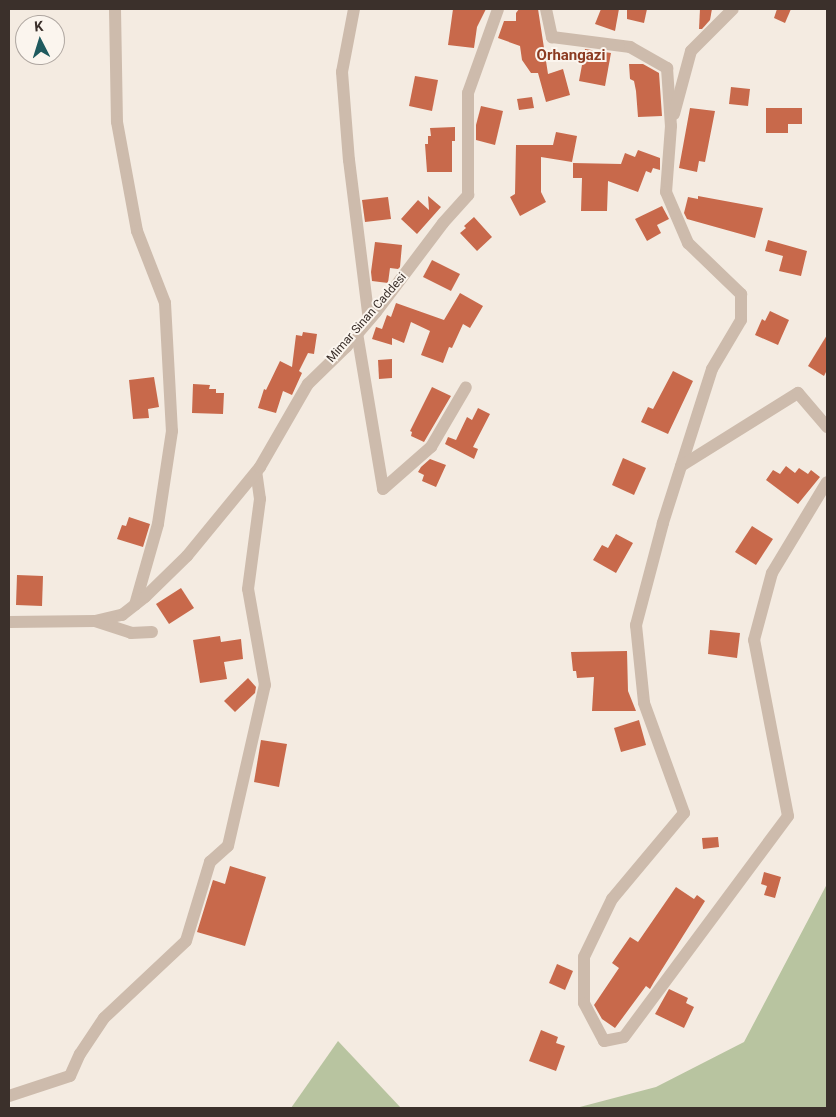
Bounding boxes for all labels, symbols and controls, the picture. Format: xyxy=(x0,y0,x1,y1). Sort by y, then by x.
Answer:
north arrow xyxy=(15,15,65,65)
text: K xyxy=(34,18,44,34)
district label: Orhangazi xyxy=(537,47,605,65)
street label: Mimar Sinan Caddesi xyxy=(324,270,410,366)

